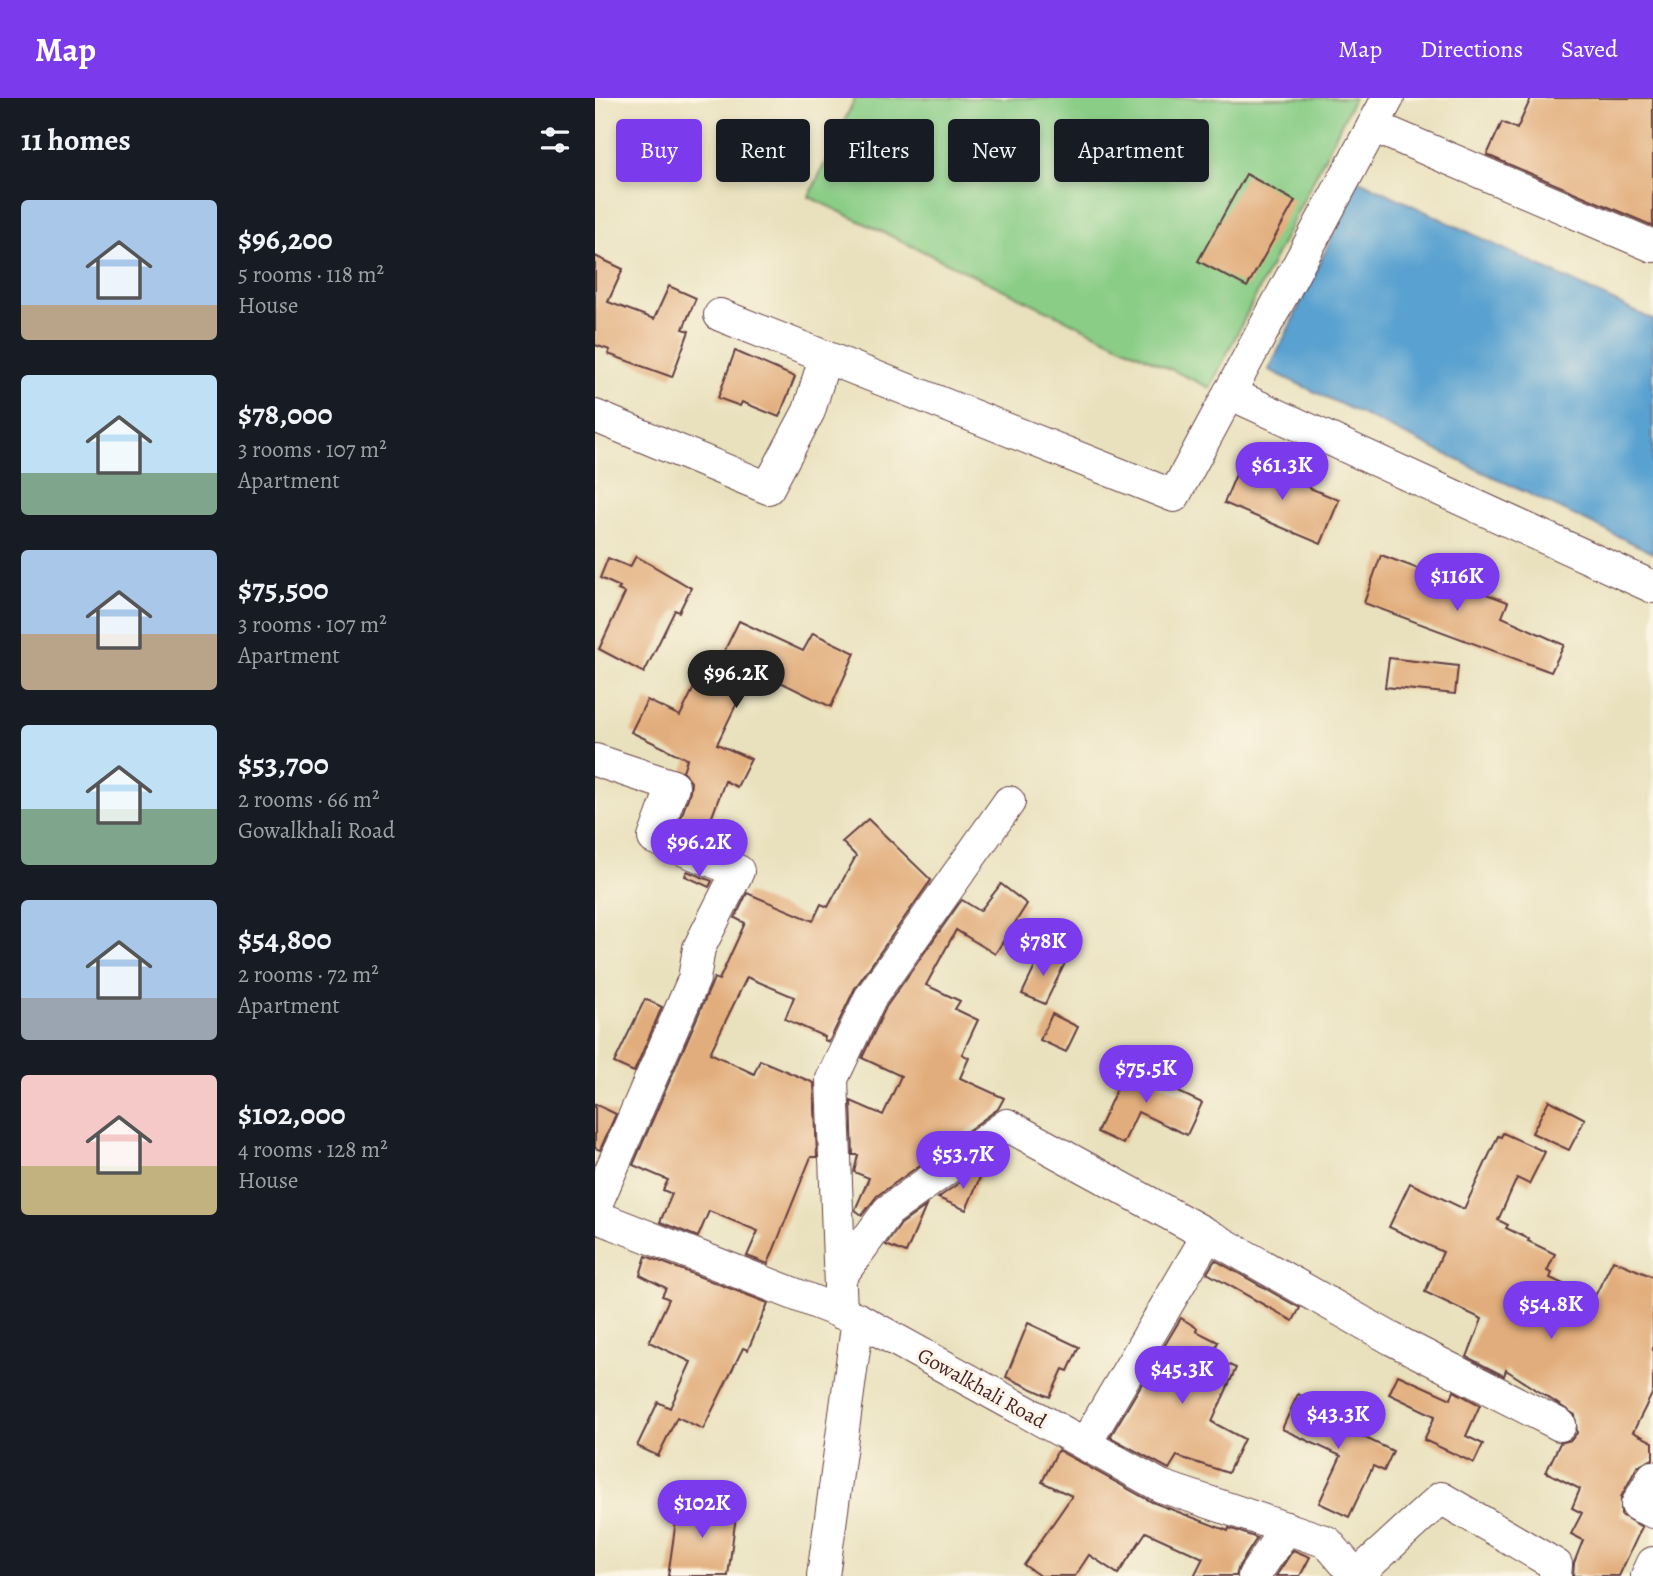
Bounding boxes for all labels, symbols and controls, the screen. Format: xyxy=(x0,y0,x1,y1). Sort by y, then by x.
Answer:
text: Map xyxy=(35,27,96,72)
text: Map xyxy=(1338,33,1382,65)
text: Directions xyxy=(1420,33,1523,65)
text: Saved xyxy=(1561,33,1618,65)
chip: Buy xyxy=(616,119,702,182)
chip: Rent xyxy=(716,119,810,182)
chip: Filters xyxy=(824,119,934,182)
chip: New xyxy=(948,119,1040,182)
chip: Apartment xyxy=(1054,119,1209,182)
text: 11 homes xyxy=(21,120,131,160)
icon: filters xyxy=(536,121,574,159)
text: $96,200 xyxy=(238,219,333,259)
icon: home xyxy=(77,228,161,312)
text: 5 rooms · 118 m² xyxy=(238,259,384,290)
text: House xyxy=(238,290,298,321)
text: $78,000 xyxy=(238,394,333,434)
icon: home xyxy=(77,403,161,487)
text: 3 rooms · 107 m² xyxy=(238,434,387,465)
pin: $61.3K xyxy=(1225,442,1339,502)
text: $61.3K xyxy=(1251,449,1313,480)
text: Apartment xyxy=(238,465,340,496)
pin: $116K xyxy=(1408,554,1506,613)
text: $116K xyxy=(1430,560,1484,591)
text: $75,500 xyxy=(238,569,329,609)
icon: home xyxy=(77,578,161,662)
text: 3 rooms · 107 m² xyxy=(238,609,387,640)
text: Apartment xyxy=(238,640,340,671)
pin: $96.2K xyxy=(679,650,793,710)
text: $96.2K xyxy=(704,657,768,688)
text: $53,700 xyxy=(238,744,329,784)
icon: home xyxy=(77,753,161,837)
text: 2 rooms · 66 m² xyxy=(238,784,380,815)
text: Gowalkhali Road xyxy=(238,815,395,846)
pin: $96.2K xyxy=(642,820,756,879)
text: $96.2K xyxy=(667,826,731,857)
pin: $78K xyxy=(1002,918,1084,978)
text: $54,800 xyxy=(238,919,332,959)
text: $78K xyxy=(1020,925,1066,956)
icon: home xyxy=(77,928,161,1012)
text: 2 rooms · 72 m² xyxy=(238,959,379,990)
text: Apartment xyxy=(238,990,340,1021)
pin: $75.5K xyxy=(1089,1046,1203,1105)
text: $75.5K xyxy=(1115,1052,1177,1083)
text: $102,000 xyxy=(238,1094,346,1134)
icon: home xyxy=(77,1103,161,1187)
pin: $53.7K xyxy=(906,1132,1020,1191)
text: 4 rooms · 128 m² xyxy=(238,1134,388,1165)
text: $53.7K xyxy=(932,1138,994,1169)
text: House xyxy=(238,1165,298,1196)
pin: $54.8K xyxy=(1494,1282,1608,1341)
text: $54.8K xyxy=(1519,1288,1583,1319)
street label: Gowalkhali Road xyxy=(912,1341,1052,1435)
pin: $45.3K xyxy=(1125,1346,1239,1406)
text: $45.3K xyxy=(1151,1353,1213,1384)
pin: $43.3K xyxy=(1281,1392,1395,1451)
text: $43.3K xyxy=(1307,1398,1369,1429)
pin: $102K xyxy=(653,1480,751,1540)
text: $102K xyxy=(674,1487,730,1518)

